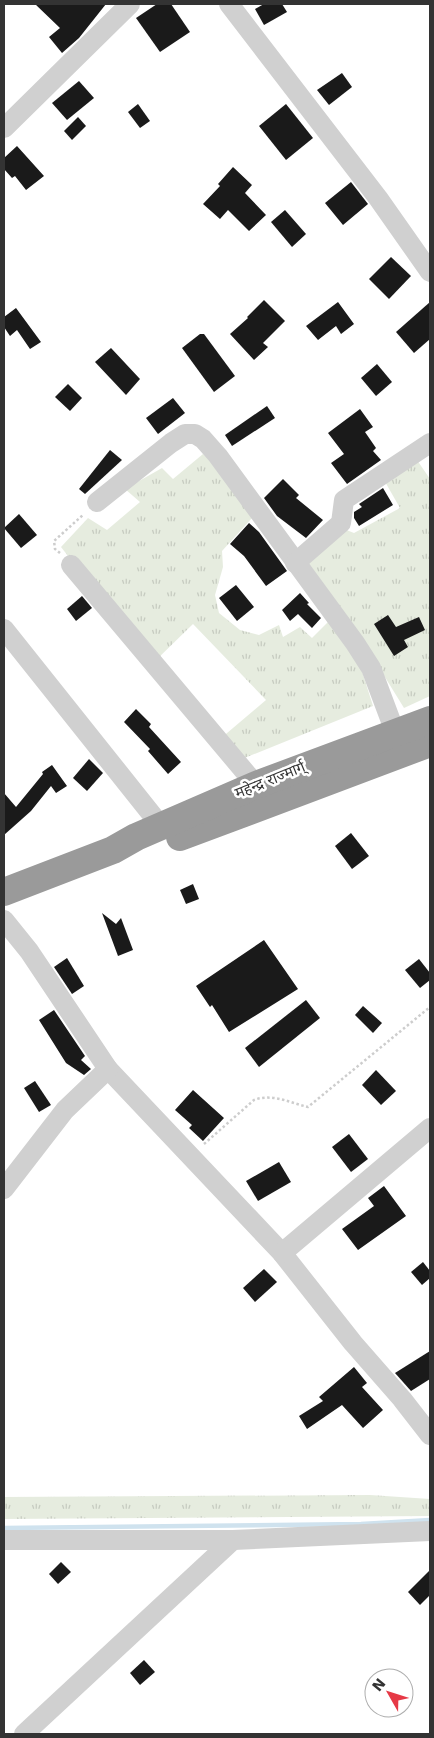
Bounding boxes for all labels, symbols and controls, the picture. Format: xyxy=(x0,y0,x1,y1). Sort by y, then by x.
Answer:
street label: महेन्द्र राज्मार्ग् xyxy=(232,757,310,803)
north arrow xyxy=(364,1668,414,1718)
text: N xyxy=(369,1675,389,1694)

